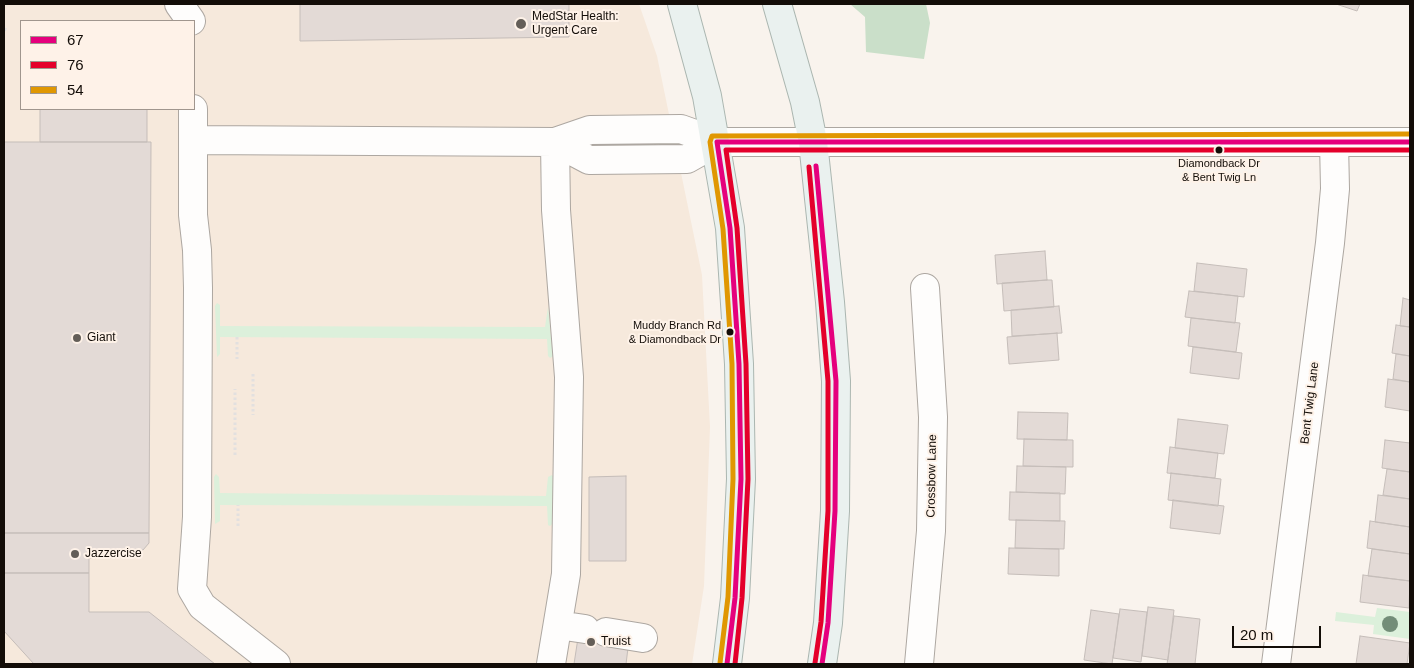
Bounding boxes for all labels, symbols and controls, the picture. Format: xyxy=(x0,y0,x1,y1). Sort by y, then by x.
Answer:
place label: MedStar Health: Urgent Care xyxy=(532,10,619,38)
marker: MedStar Health: Urgent Care xyxy=(514,17,528,31)
legend xyxy=(20,20,195,110)
text: 67 xyxy=(67,31,84,48)
text: 76 xyxy=(67,56,84,73)
text: 54 xyxy=(67,81,84,98)
marker: Diamondback Dr & Bent Twig Ln xyxy=(1214,145,1224,155)
place label: Diamondback Dr & Bent Twig Ln xyxy=(1178,157,1260,183)
place label: Muddy Branch Rd & Diamondback Dr xyxy=(629,319,721,345)
marker: Muddy Branch Rd & Diamondback Dr xyxy=(725,327,735,337)
place label: Giant xyxy=(87,331,116,345)
marker: Giant xyxy=(71,332,83,344)
street label: Bent Twig Lane xyxy=(1298,361,1322,445)
street label: Crossbow Lane xyxy=(924,434,940,518)
place label: Jazzercise xyxy=(85,547,142,561)
marker: Jazzercise xyxy=(69,548,81,560)
scale bar xyxy=(1234,616,1323,648)
text: 20 m xyxy=(1240,626,1273,643)
place label: Truist xyxy=(601,635,631,649)
marker: Truist xyxy=(585,636,597,648)

